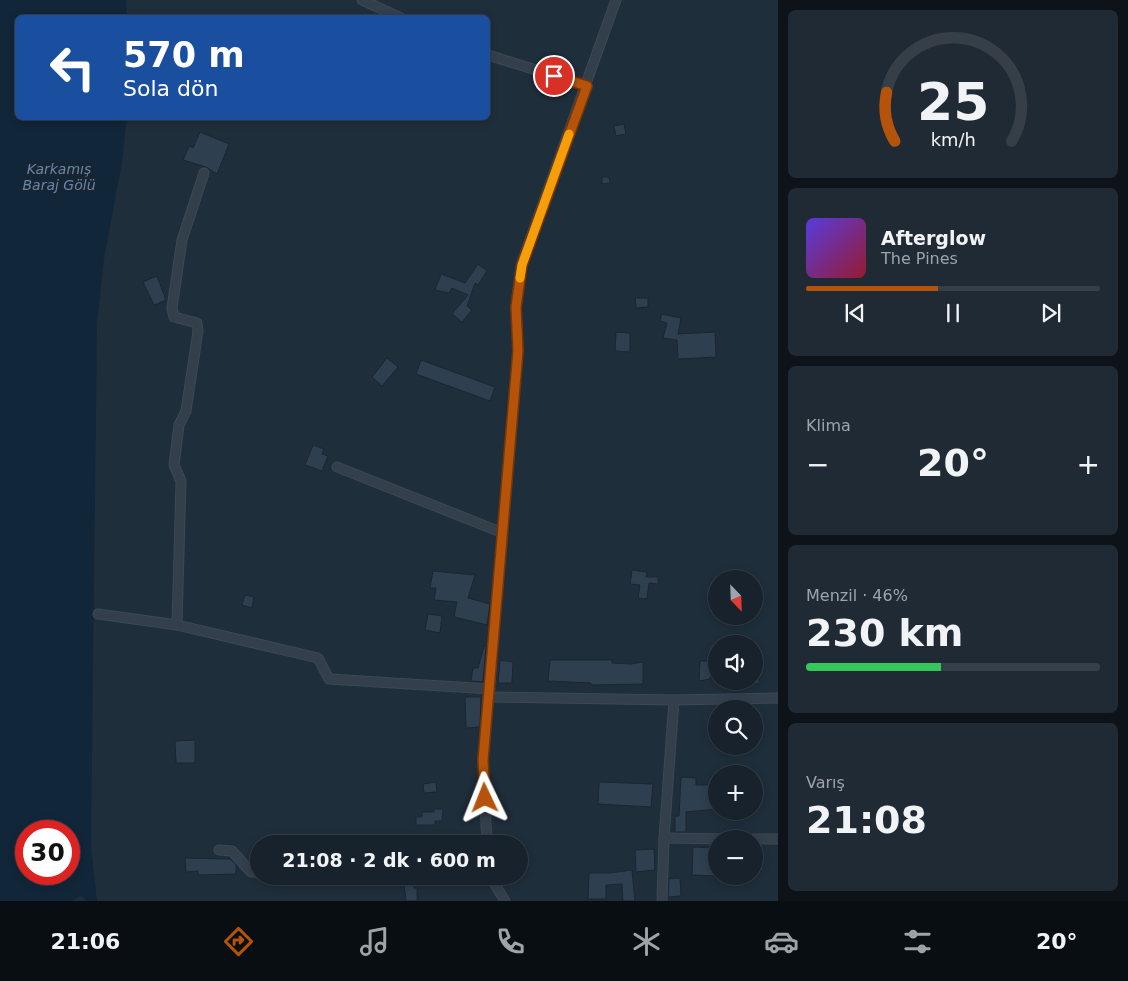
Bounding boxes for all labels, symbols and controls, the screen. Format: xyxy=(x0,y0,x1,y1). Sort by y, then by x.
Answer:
icon: left xyxy=(40,35,105,100)
text: 570 m xyxy=(123,35,245,75)
pin xyxy=(533,55,575,97)
icon: arrive xyxy=(540,62,568,90)
text: 25 xyxy=(917,72,989,132)
text: Sola dön xyxy=(123,76,218,101)
text: km/h xyxy=(930,129,976,150)
water label: Karkamış Baraj Gölü xyxy=(22,161,96,193)
text: Afterglow xyxy=(881,227,986,249)
text: The Pines xyxy=(881,249,958,268)
icon: previous xyxy=(841,299,869,327)
icon: pause xyxy=(939,299,967,327)
icon: next xyxy=(1037,299,1065,327)
text: Klima xyxy=(806,416,851,435)
text: 20° xyxy=(917,441,989,485)
text: − xyxy=(806,448,829,481)
text: + xyxy=(1077,448,1100,481)
north arrow xyxy=(708,570,762,625)
map controls xyxy=(708,570,763,885)
text: Menzil · 46% xyxy=(806,586,908,605)
text: 230 km xyxy=(806,611,963,655)
button: sound xyxy=(708,635,763,690)
button: search xyxy=(708,700,763,755)
button: + xyxy=(708,765,763,820)
position arrow xyxy=(458,771,510,823)
text: Varış xyxy=(806,773,845,792)
text: 21:08 xyxy=(806,798,927,842)
speed limit sign: 30 xyxy=(15,820,80,885)
button: − xyxy=(708,830,763,885)
text: 21:08 · 2 dk · 600 m xyxy=(282,849,496,871)
icon: directions xyxy=(221,924,256,959)
icon: music xyxy=(357,924,392,959)
icon: phone xyxy=(493,924,528,959)
icon: climate xyxy=(629,924,664,959)
icon: car xyxy=(764,924,799,959)
icon: filters xyxy=(900,924,935,959)
text: 21:06 xyxy=(50,929,120,954)
text: 20° xyxy=(1036,929,1078,954)

